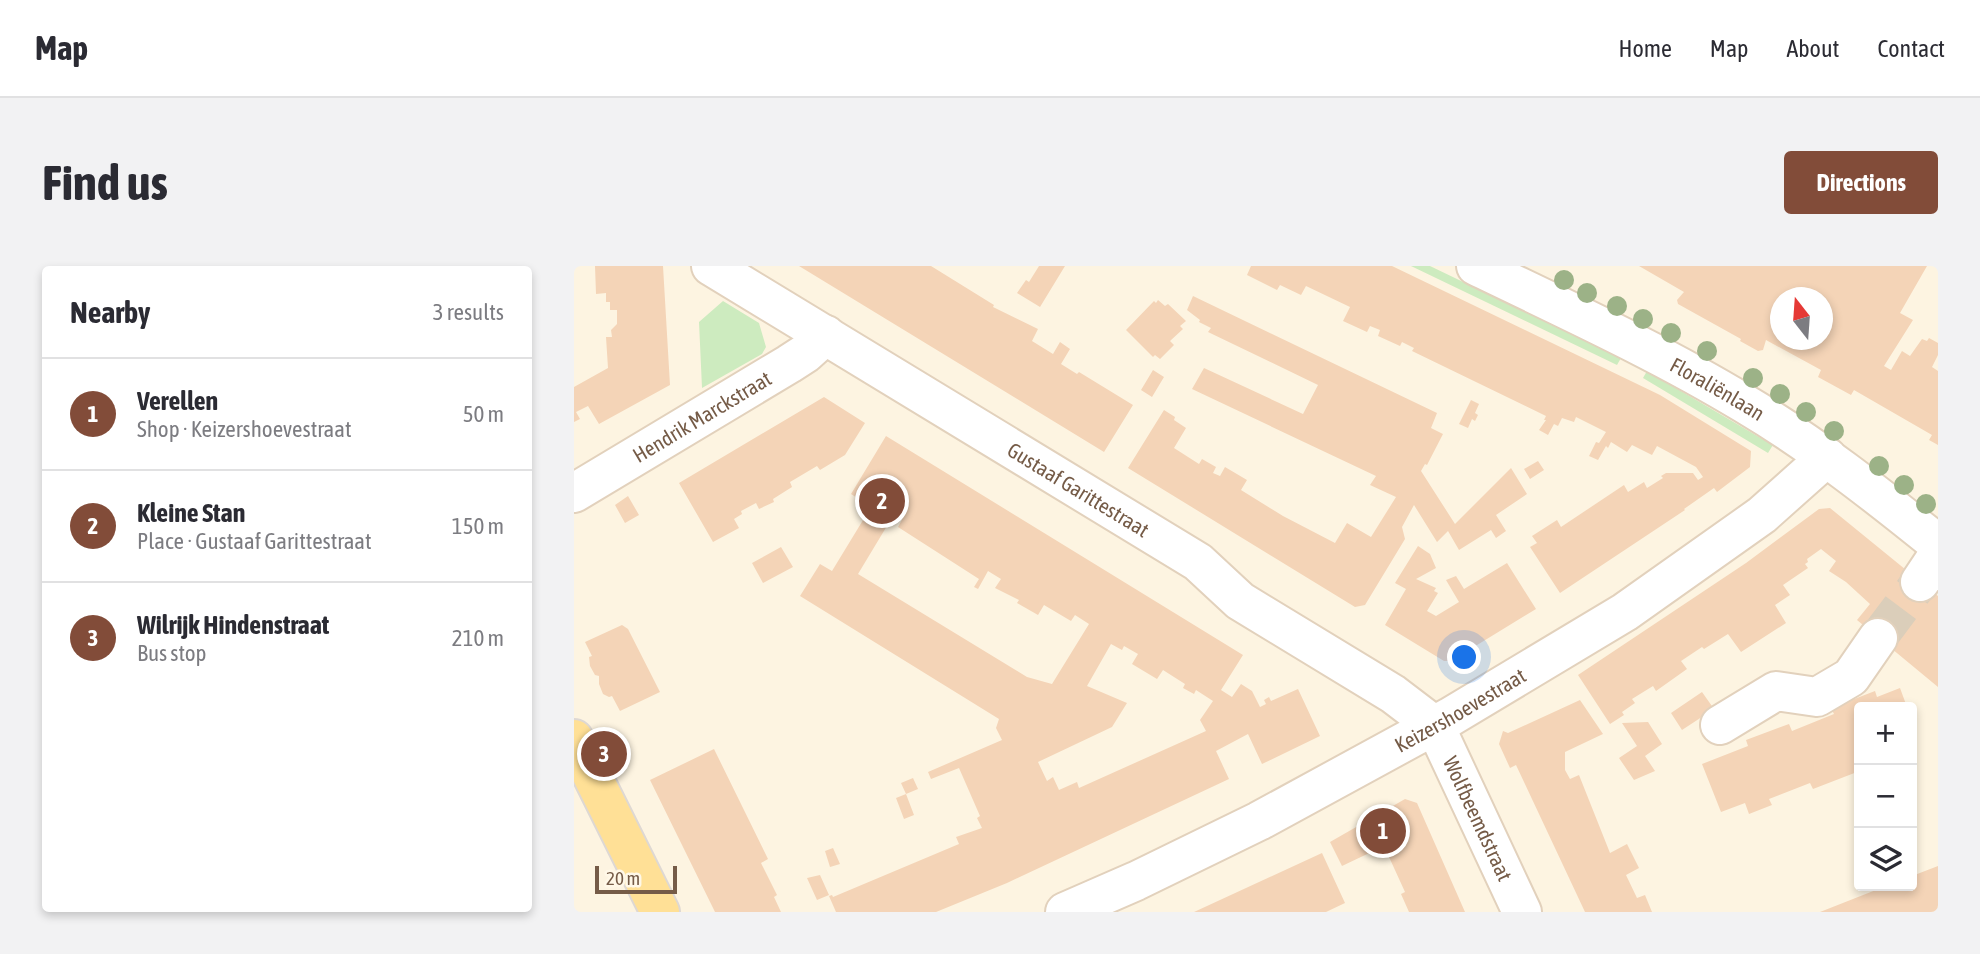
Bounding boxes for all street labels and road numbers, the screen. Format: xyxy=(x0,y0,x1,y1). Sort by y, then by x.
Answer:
street label: Floraliënlaan xyxy=(1666,352,1769,425)
street label: Hendrik Marckstraat xyxy=(628,366,775,467)
street label: Gustaaf Garittestraat xyxy=(1003,437,1154,541)
street label: Keizershoevestraat xyxy=(1390,663,1530,757)
street label: Wolfbeemdstraat xyxy=(1439,752,1518,884)

